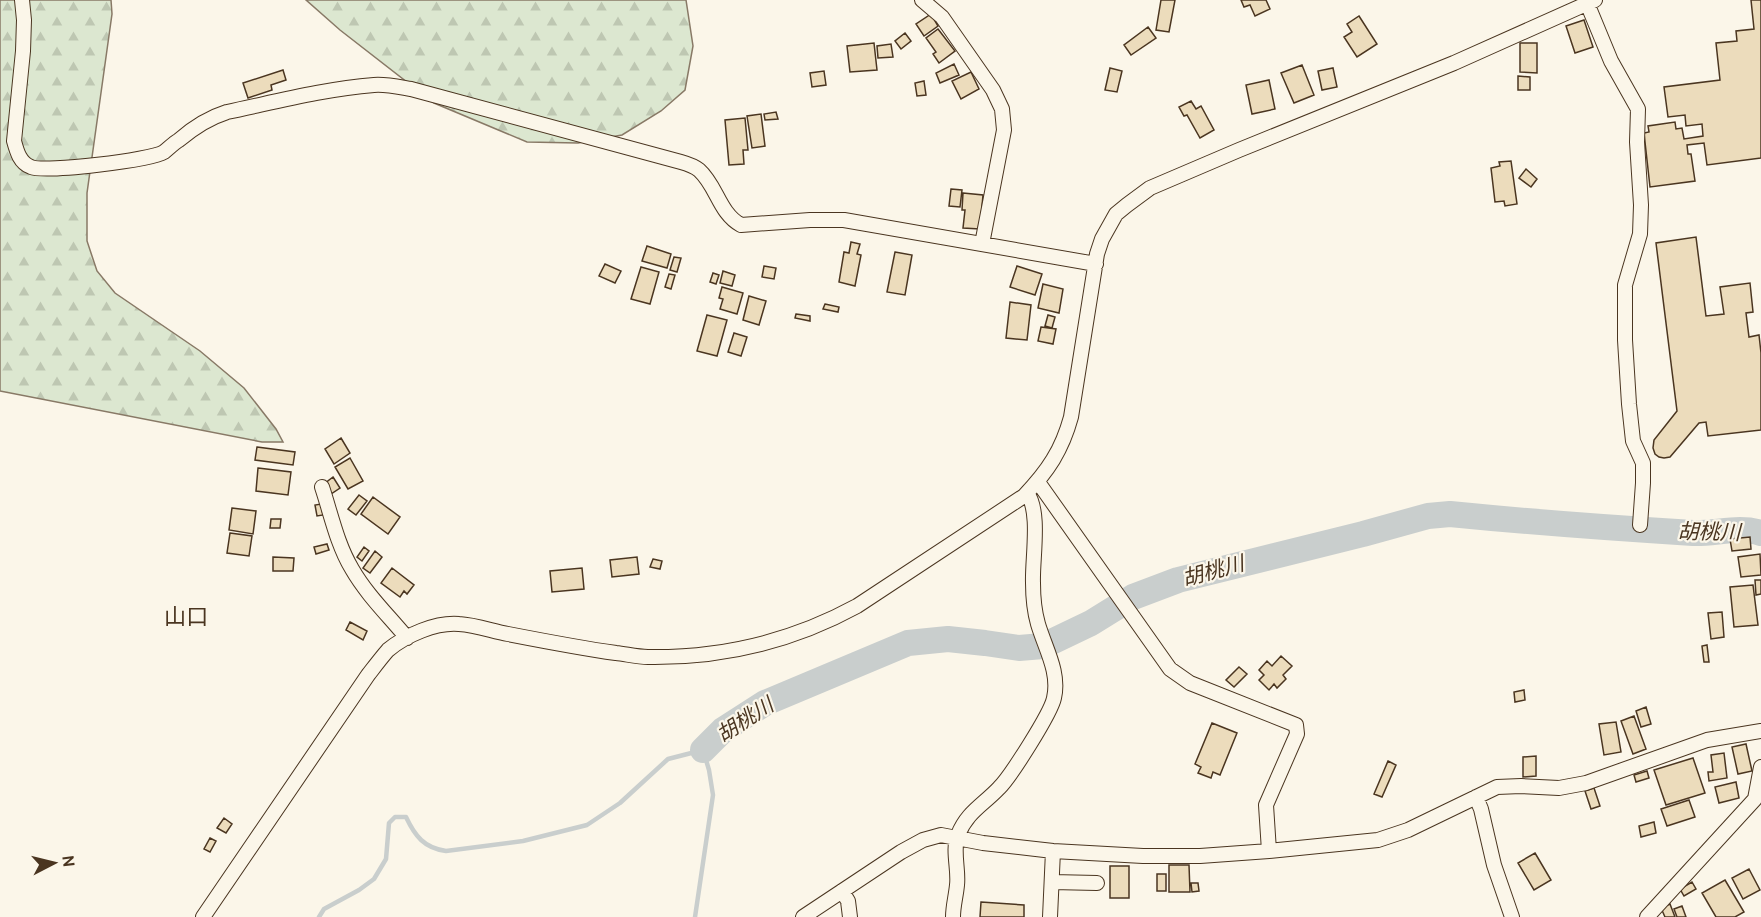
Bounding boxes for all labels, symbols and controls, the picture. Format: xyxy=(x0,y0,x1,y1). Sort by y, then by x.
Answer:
water label: 胡桃川 xyxy=(1677,518,1743,545)
water label: 胡桃川 xyxy=(1179,550,1248,591)
district label: 山口 xyxy=(164,603,208,630)
water label: 胡桃川 xyxy=(712,691,780,747)
north arrow xyxy=(24,833,84,893)
text: N xyxy=(58,854,79,868)

